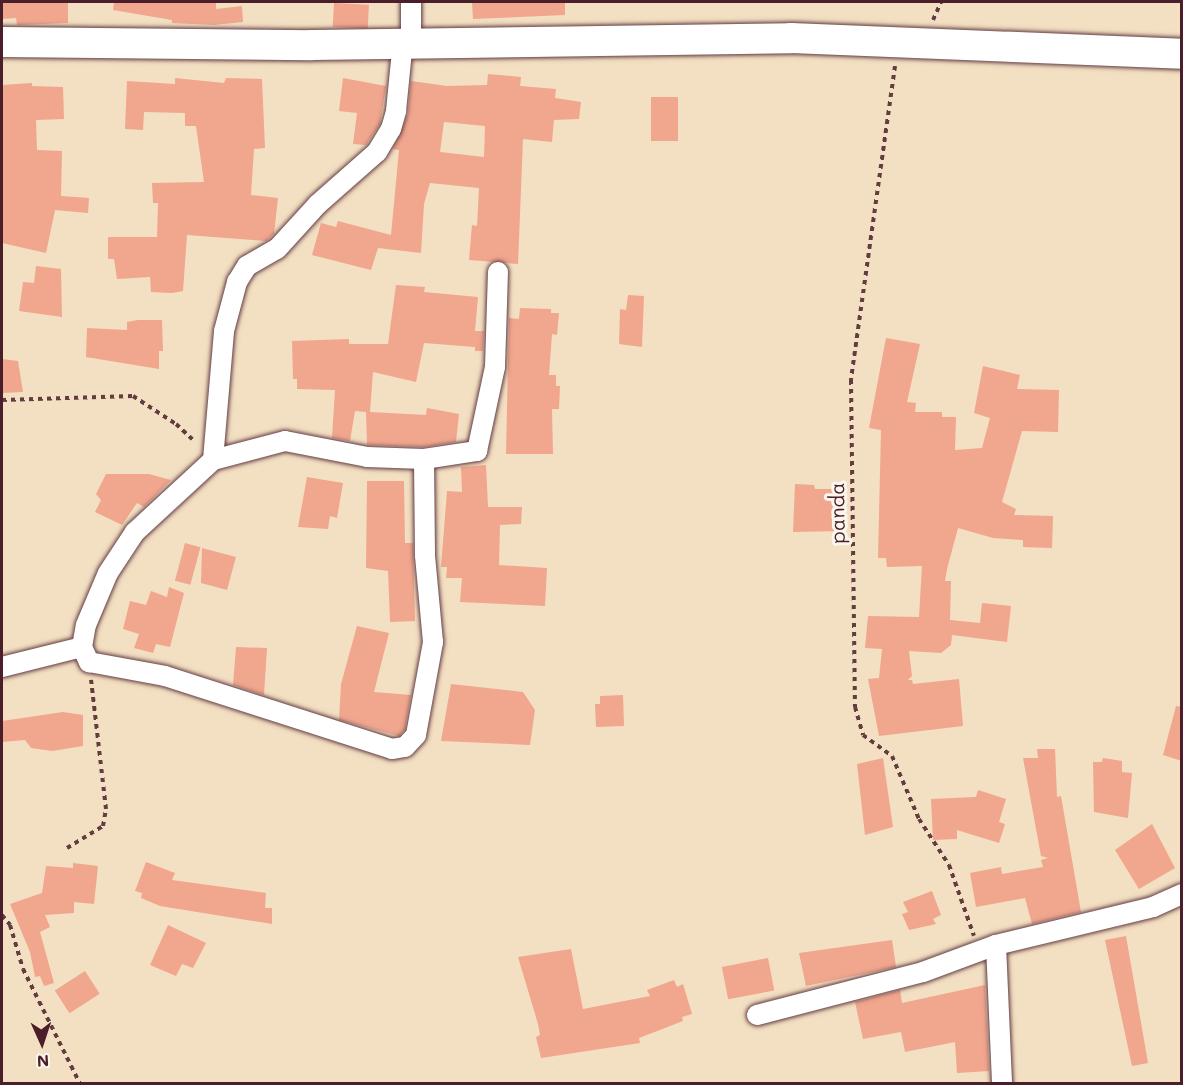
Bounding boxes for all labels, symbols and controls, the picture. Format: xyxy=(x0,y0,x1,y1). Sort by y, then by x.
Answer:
street label: panda xyxy=(824,482,850,544)
north arrow xyxy=(12,1013,72,1073)
text: N xyxy=(36,1051,50,1072)

